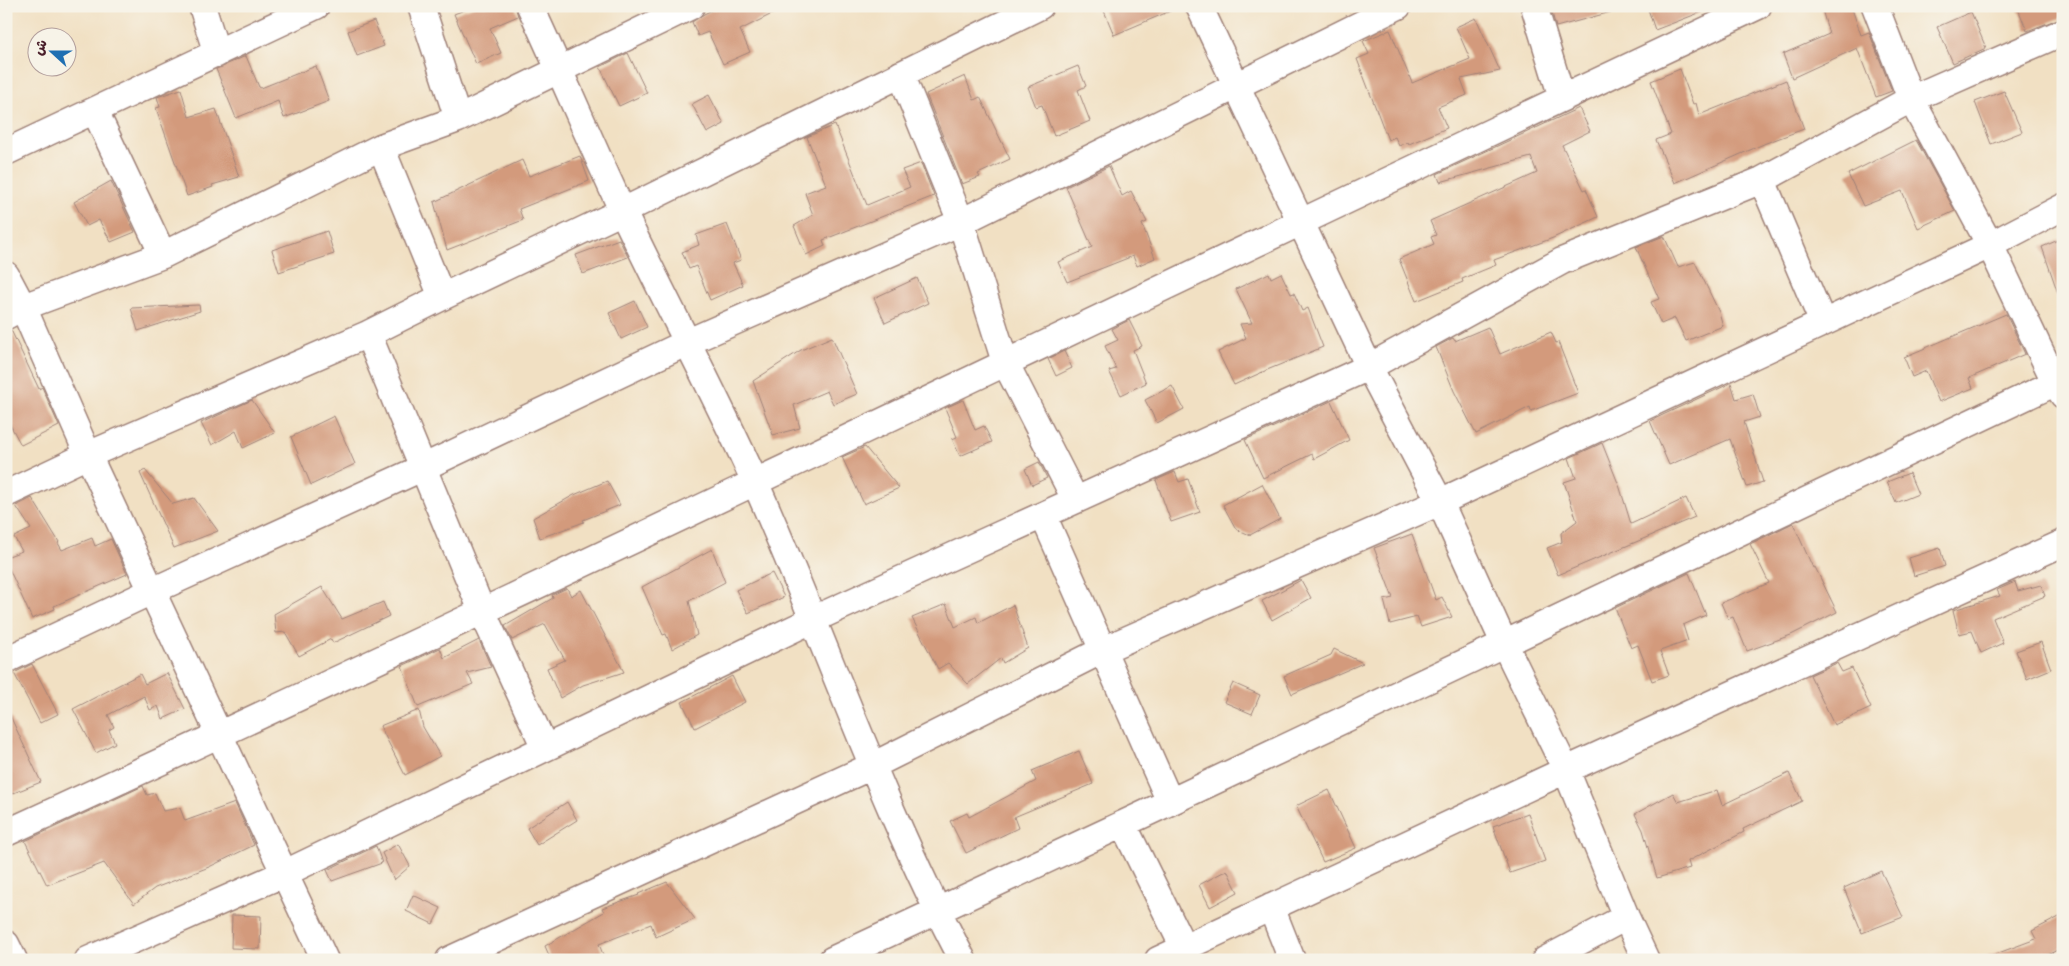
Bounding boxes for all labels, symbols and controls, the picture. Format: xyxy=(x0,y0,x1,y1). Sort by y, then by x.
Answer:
north arrow xyxy=(28,28,78,78)
text: ش xyxy=(30,37,51,58)

